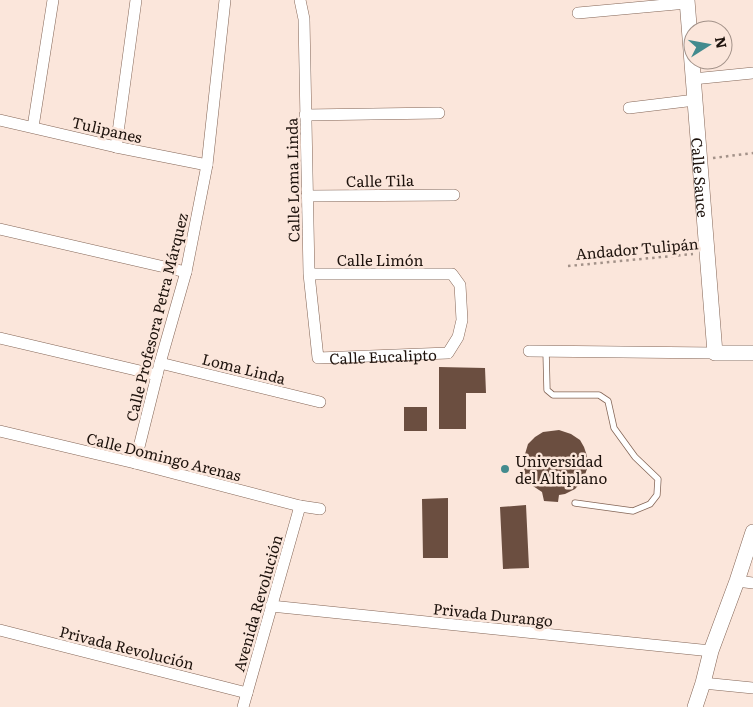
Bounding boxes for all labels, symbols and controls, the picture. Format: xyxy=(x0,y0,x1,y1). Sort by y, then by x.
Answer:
north arrow xyxy=(683,20,733,70)
text: N xyxy=(711,35,733,50)
street label: Tulipanes xyxy=(69,110,145,148)
street label: Calle Loma Linda xyxy=(279,117,305,242)
street label: Calle Sauce xyxy=(686,136,716,219)
street label: Calle Tila xyxy=(346,168,415,192)
street label: Calle Profesora Petra Márquez xyxy=(119,210,193,424)
street label: Andador Tulipán xyxy=(575,231,699,265)
street label: Calle Limón xyxy=(337,248,423,271)
street label: Calle Eucalipto xyxy=(329,342,437,369)
street label: Loma Linda xyxy=(200,346,289,390)
street label: Calle Domingo Arenas xyxy=(84,426,244,486)
place label: Universidad del Altiplano xyxy=(515,449,607,489)
marker: Universidad del Altiplano xyxy=(499,463,511,475)
street label: Avenida Revolución xyxy=(226,532,288,674)
street label: Privada Durango xyxy=(432,596,554,632)
street label: Privada Revolución xyxy=(57,619,197,675)

